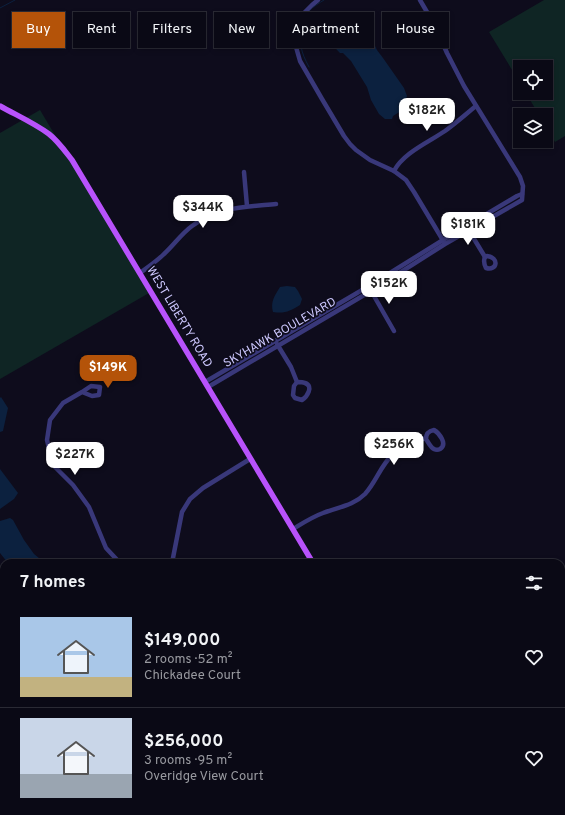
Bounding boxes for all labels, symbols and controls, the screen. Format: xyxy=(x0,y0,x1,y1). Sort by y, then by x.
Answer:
chip: Buy xyxy=(12,12,65,48)
chip: Rent xyxy=(73,12,130,48)
chip: Filters xyxy=(138,12,206,48)
chip: New xyxy=(214,12,269,48)
chip: Apartment xyxy=(277,12,374,48)
chip: House xyxy=(382,12,449,48)
map controls xyxy=(513,60,553,148)
button: locate xyxy=(513,60,553,100)
pin: $182K xyxy=(399,98,455,132)
text: $182K xyxy=(408,103,446,119)
button: layers xyxy=(513,108,553,148)
pin: $344K xyxy=(175,195,231,229)
text: $344K xyxy=(182,200,224,216)
pin: $181K xyxy=(440,212,496,246)
text: $181K xyxy=(450,217,486,233)
street label: WEST LIBERTY ROAD xyxy=(142,263,216,371)
pin: $152K xyxy=(361,271,417,305)
text: $152K xyxy=(370,276,408,292)
street label: SKYHAWK BOULEVARD xyxy=(221,294,339,372)
pin: $149K xyxy=(80,355,136,389)
text: $149K xyxy=(89,360,127,376)
pin: $256K xyxy=(366,432,422,466)
text: $256K xyxy=(374,437,414,453)
pin: $227K xyxy=(47,442,103,476)
text: $227K xyxy=(55,447,95,463)
text: 7 homes xyxy=(20,572,86,594)
icon: filters xyxy=(523,572,545,594)
text: $149,000 xyxy=(144,630,220,652)
icon: home xyxy=(52,633,100,681)
icon: heart xyxy=(523,646,545,668)
text: 2 rooms · 52 m² xyxy=(144,652,232,668)
text: Chickadee Court xyxy=(144,668,241,684)
text: $256,000 xyxy=(144,731,223,753)
icon: home xyxy=(52,734,100,782)
icon: heart xyxy=(523,747,545,769)
text: 3 rooms · 95 m² xyxy=(144,753,232,769)
text: Overidge View Court xyxy=(144,769,264,785)

